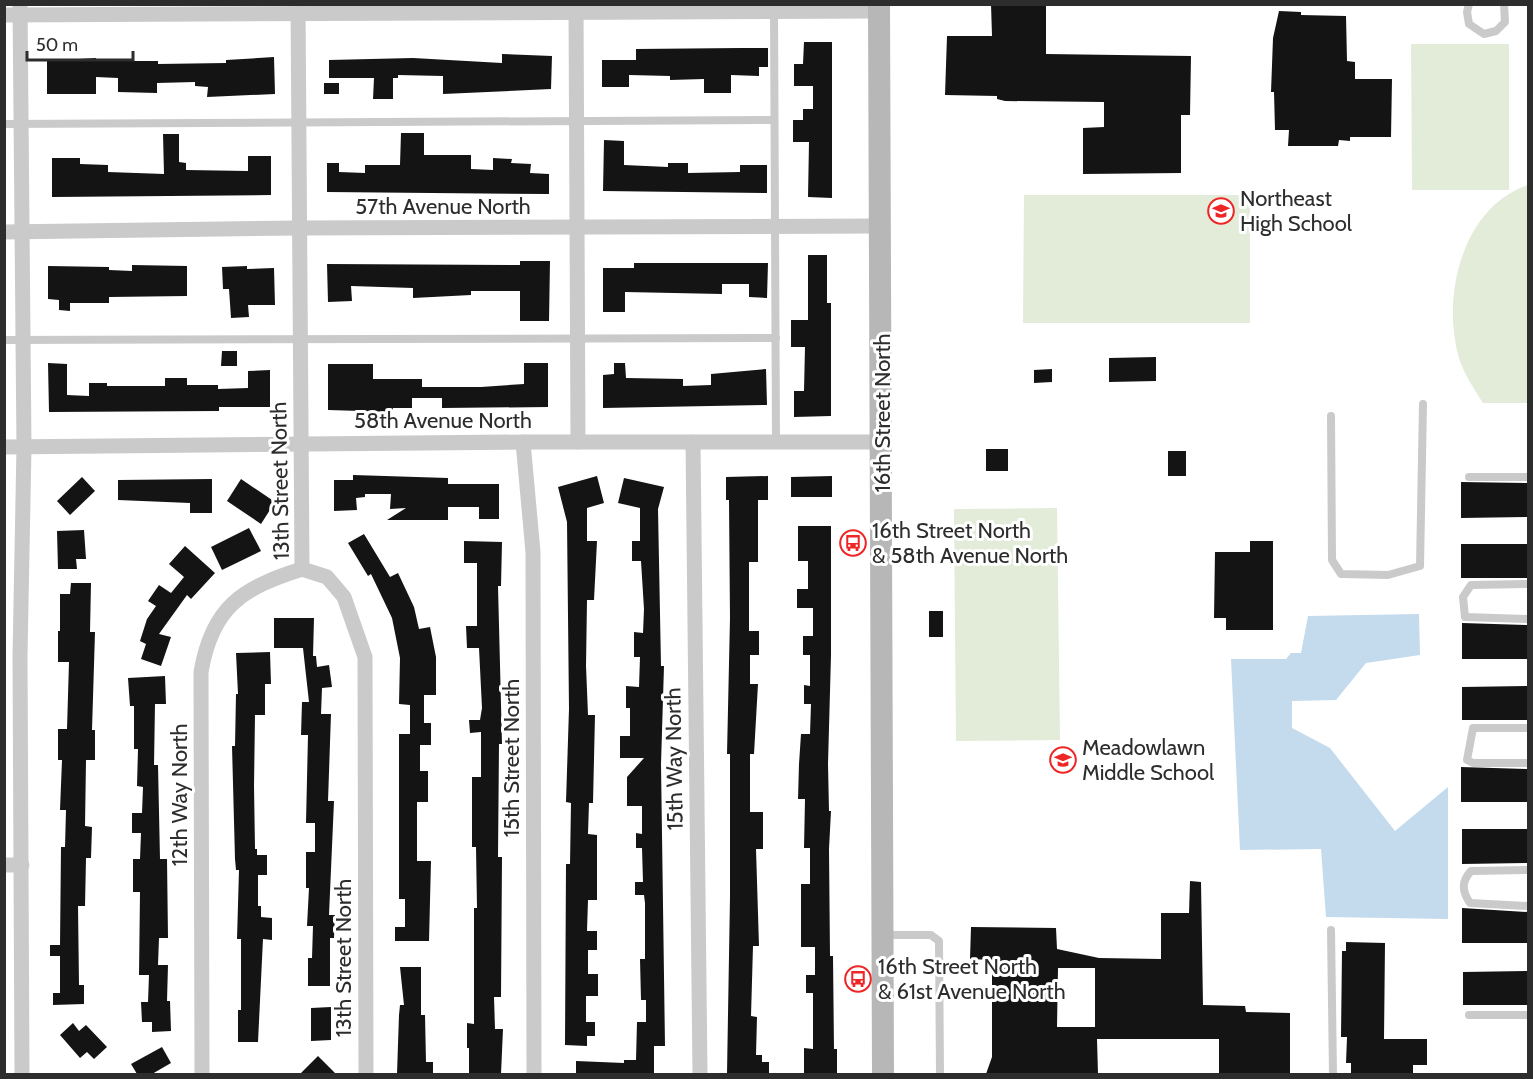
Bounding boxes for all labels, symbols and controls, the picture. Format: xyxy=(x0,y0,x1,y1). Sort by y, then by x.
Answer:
scale bar xyxy=(27,24,134,62)
text: 50 m xyxy=(36,34,78,56)
place label: Northeast High School xyxy=(1240,185,1353,237)
street label: 57th Avenue North xyxy=(355,193,531,220)
school or university icon: Northeast High School xyxy=(1206,196,1236,226)
street label: 16th Street North xyxy=(869,333,896,493)
street label: 13th Street North xyxy=(265,402,295,560)
street label: 58th Avenue North xyxy=(354,407,532,434)
place label: 16th Street North & 58th Avenue North xyxy=(872,517,1068,569)
bus stop icon: 16th Street North & 58th Avenue North xyxy=(838,528,868,558)
street label: 15th Street North xyxy=(498,679,525,837)
street label: 15th Way North xyxy=(659,687,689,831)
street label: 12th Way North xyxy=(166,724,193,866)
place label: Meadowlawn Middle School xyxy=(1082,734,1215,786)
school or university icon: Meadowlawn Middle School xyxy=(1048,745,1078,775)
street label: 13th Street North xyxy=(330,879,357,1037)
place label: 16th Street North & 61st Avenue North xyxy=(878,953,1066,1005)
bus stop icon: 16th Street North & 61st Avenue North xyxy=(843,964,873,994)

